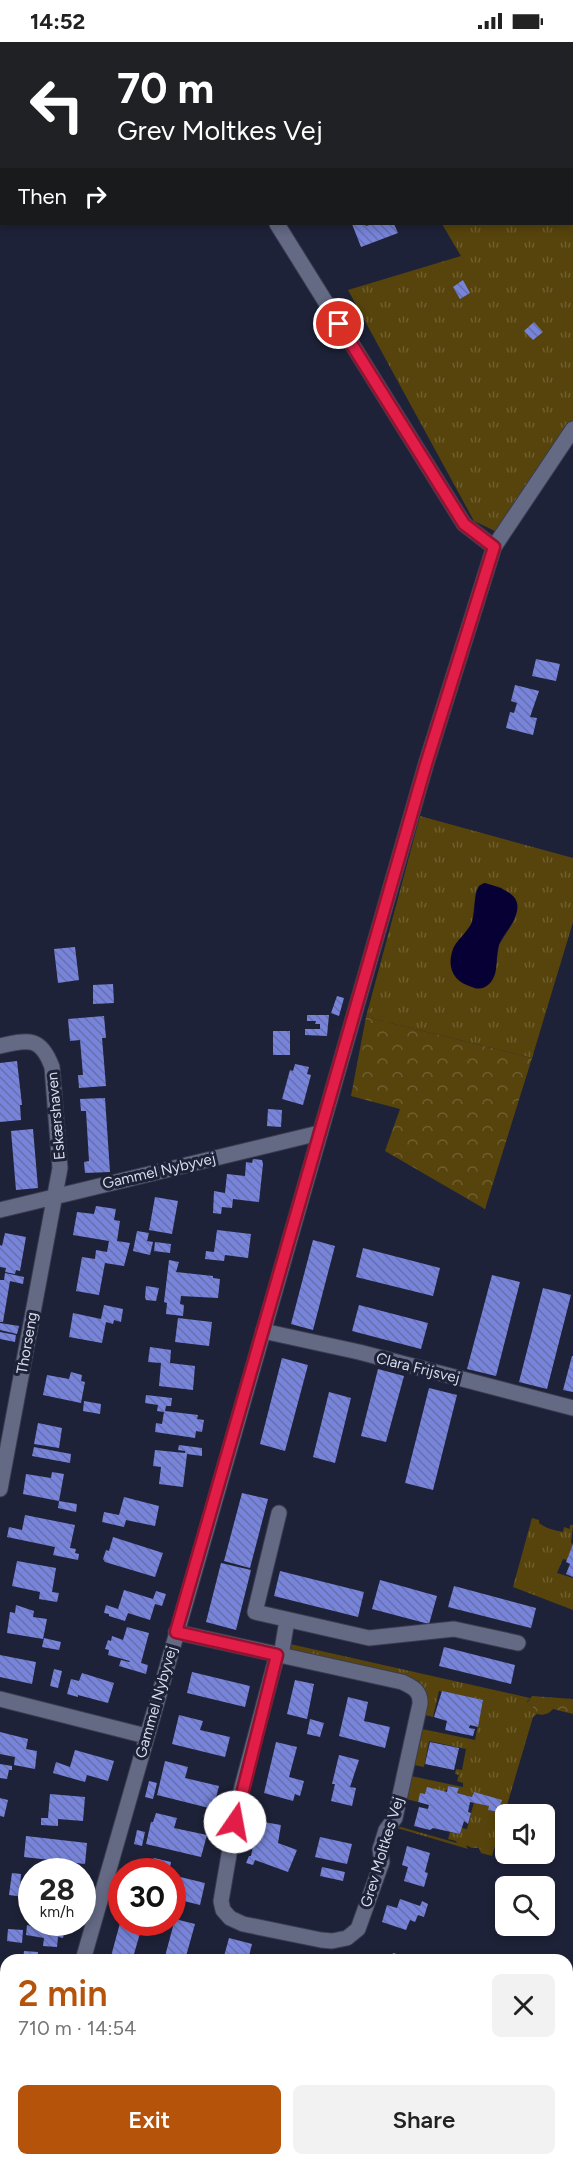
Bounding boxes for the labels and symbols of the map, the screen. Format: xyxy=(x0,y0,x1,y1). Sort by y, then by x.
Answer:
pin xyxy=(313,298,364,349)
street label: Eskærshaven xyxy=(43,1071,69,1161)
street label: Gammel Nybyvej xyxy=(101,1149,217,1193)
street label: Thorseng xyxy=(13,1311,41,1375)
street label: Clara Frijsvej xyxy=(374,1349,462,1387)
street label: Gammel Nybyvej xyxy=(131,1644,181,1760)
position arrow xyxy=(203,1790,267,1854)
street label: Grev Moltkes Vej xyxy=(357,1795,407,1909)
speed limit sign: 30 xyxy=(108,1858,186,1936)

